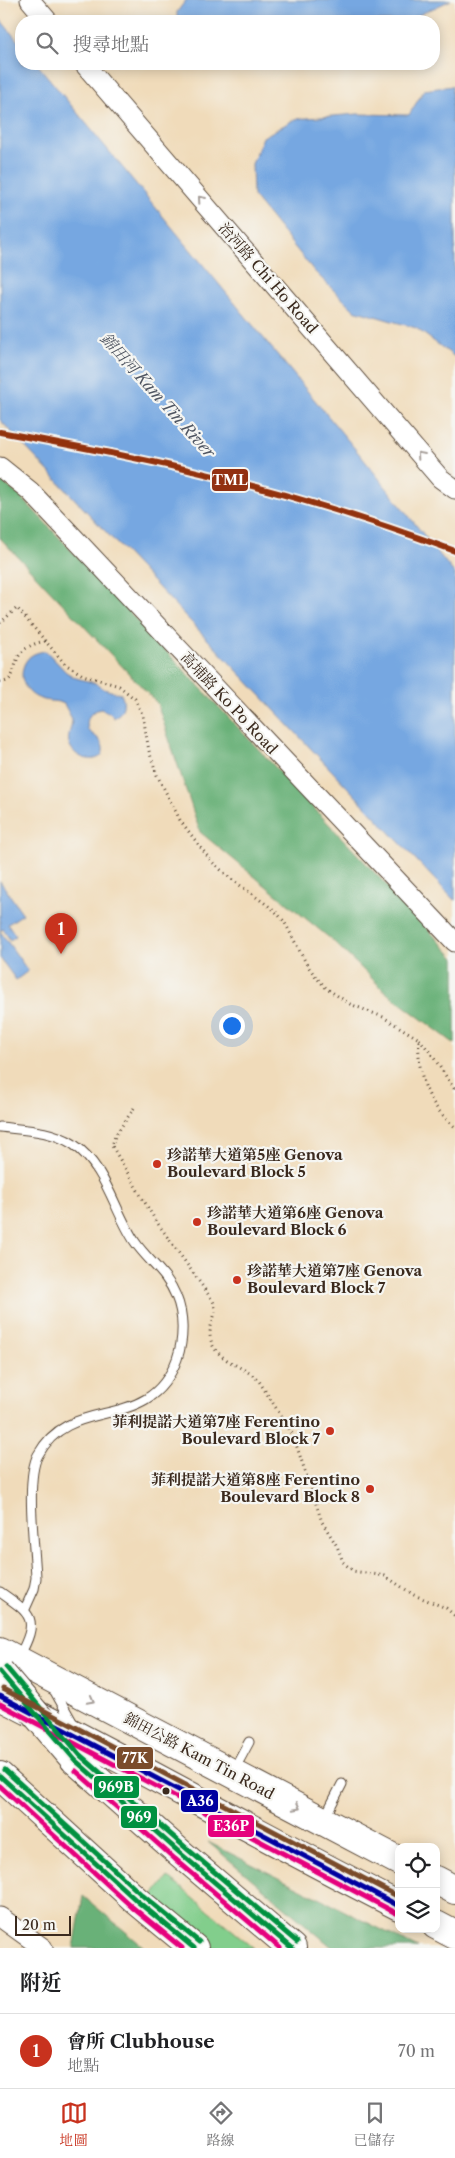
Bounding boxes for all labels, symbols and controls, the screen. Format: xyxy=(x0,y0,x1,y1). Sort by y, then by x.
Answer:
search box xyxy=(15,15,440,70)
icon: search xyxy=(33,29,61,57)
text: 搜尋地點 xyxy=(73,33,149,56)
one-way arrow xyxy=(198,196,206,205)
street label: 治河路 Chi Ho Road xyxy=(215,218,322,337)
water label: 錦田河 Kam Tin River xyxy=(96,328,221,463)
one-way arrow xyxy=(418,452,426,461)
line badge: TML xyxy=(211,468,249,492)
text: TML xyxy=(212,471,248,489)
street label: 高埔路 Ko Po Road xyxy=(177,647,282,758)
pin: 1 xyxy=(45,913,77,954)
your location xyxy=(219,1013,245,1039)
place label: 珍諾華大道第5座 Genova Boulevard Block 5 xyxy=(167,1145,343,1181)
marker: 珍諾華大道第5座 Genova Boulevard Block 5 xyxy=(151,1158,163,1170)
place label: 珍諾華大道第6座 Genova Boulevard Block 6 xyxy=(207,1203,384,1239)
marker: 珍諾華大道第6座 Genova Boulevard Block 6 xyxy=(191,1216,203,1228)
place label: 珍諾華大道第7座 Genova Boulevard Block 7 xyxy=(247,1261,423,1297)
marker: 珍諾華大道第7座 Genova Boulevard Block 7 xyxy=(231,1274,243,1286)
place label: 菲利提諾大道第7座 Ferentino Boulevard Block 7 xyxy=(112,1412,320,1448)
marker: 菲利提諾大道第7座 Ferentino Boulevard Block 7 xyxy=(324,1425,336,1437)
place label: 菲利提諾大道第8座 Ferentino Boulevard Block 8 xyxy=(151,1470,360,1506)
marker: 菲利提諾大道第8座 Ferentino Boulevard Block 8 xyxy=(364,1483,376,1495)
one-way arrow xyxy=(86,1694,95,1704)
street label: 錦田公路 Kam Tin Road xyxy=(121,1708,278,1803)
line badge: 77K xyxy=(116,1746,154,1770)
text: 77K xyxy=(122,1749,149,1767)
line badge: 969B xyxy=(93,1775,140,1799)
text: 969B xyxy=(98,1778,134,1796)
unlabelled marker xyxy=(161,1786,171,1796)
line badge: A36 xyxy=(180,1789,219,1813)
text: A36 xyxy=(185,1792,214,1810)
one-way arrow xyxy=(292,1801,301,1811)
line badge: 969 xyxy=(120,1805,158,1829)
text: 969 xyxy=(126,1808,152,1826)
line badge: E36P xyxy=(207,1814,255,1838)
text: E36P xyxy=(213,1817,249,1835)
map controls xyxy=(395,1843,440,1933)
button: locate xyxy=(395,1843,440,1888)
button: layers xyxy=(395,1888,440,1933)
scale bar xyxy=(15,1913,71,1936)
text: 20 m xyxy=(22,1916,56,1934)
text: 附近 xyxy=(20,1970,62,1995)
text: 會所 Clubhouse xyxy=(67,2030,215,2053)
text: 1 xyxy=(32,2041,40,2061)
text: 70 m xyxy=(398,2041,435,2061)
text: 地點 xyxy=(67,2055,99,2075)
tab: 地圖 xyxy=(60,2099,88,2149)
tab: 路線 xyxy=(207,2099,235,2149)
tab: 已儲存 xyxy=(354,2099,396,2149)

